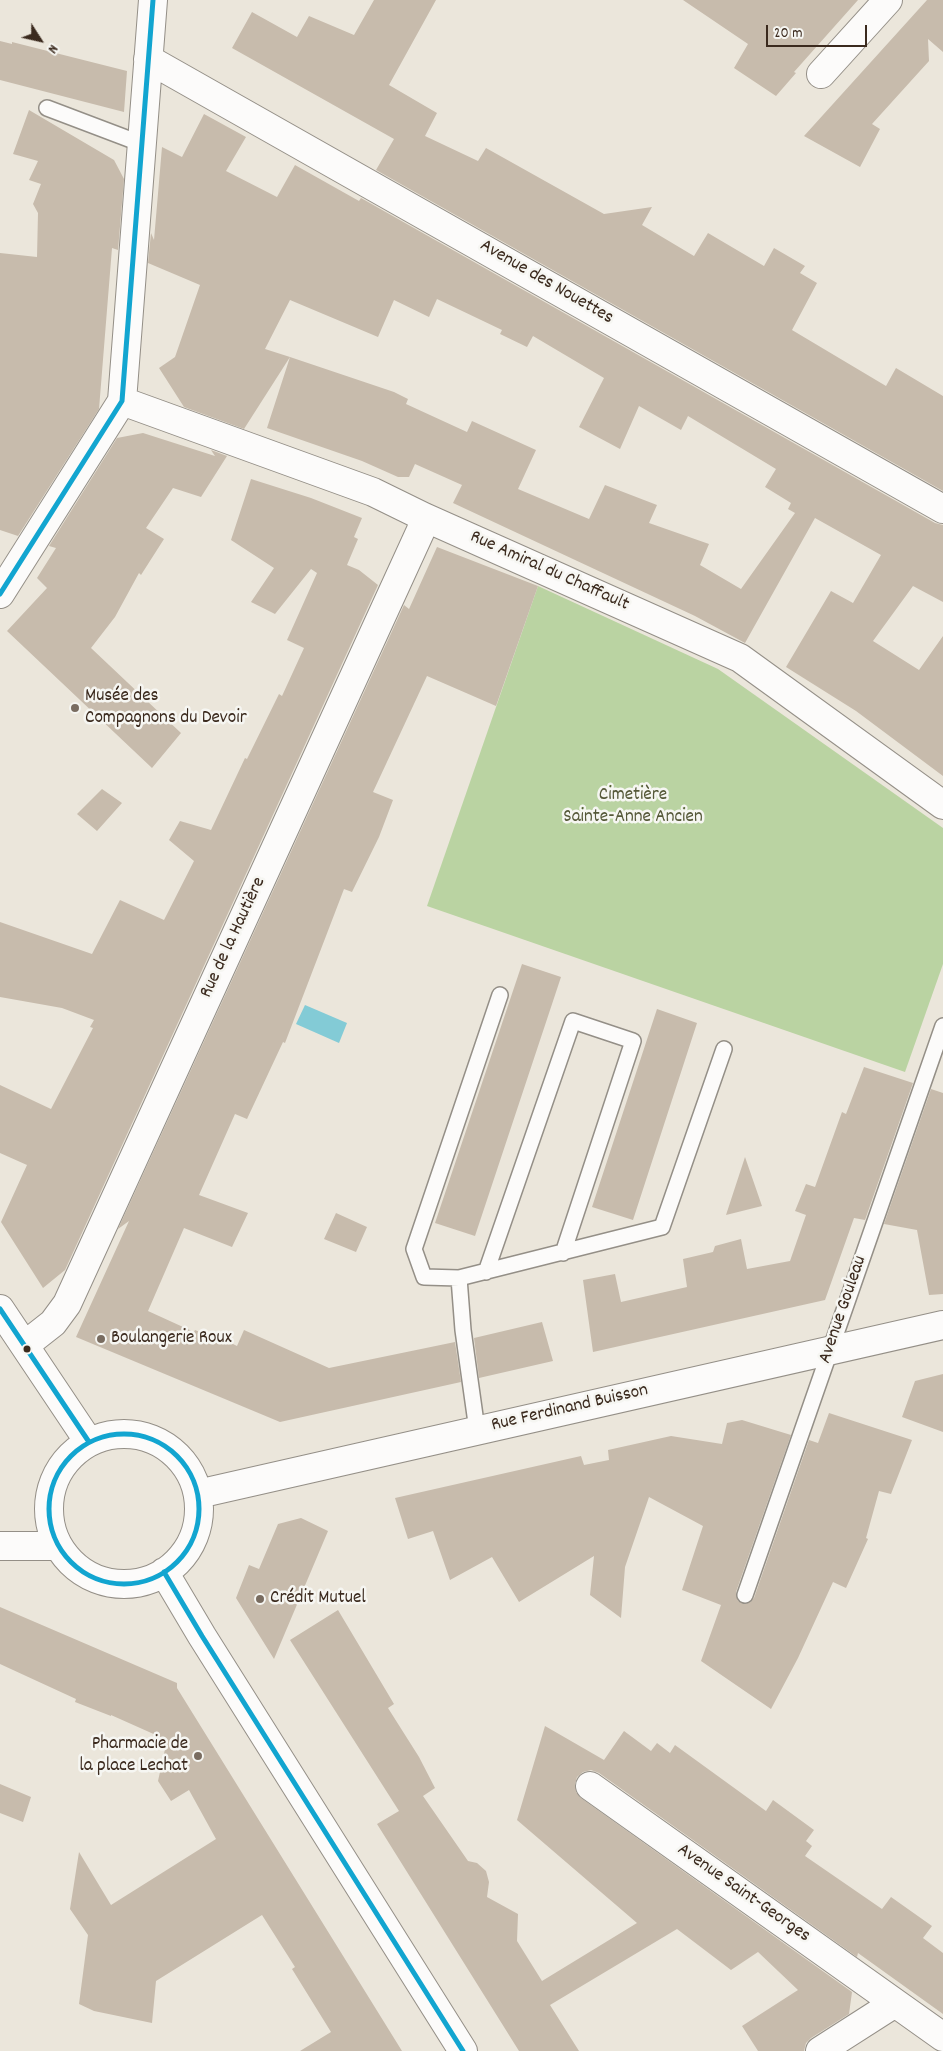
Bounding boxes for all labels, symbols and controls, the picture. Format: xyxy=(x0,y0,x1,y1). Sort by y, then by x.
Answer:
north arrow xyxy=(15,15,65,65)
scale bar xyxy=(768,15,869,47)
text: 20 m xyxy=(774,23,802,45)
text: N xyxy=(42,40,62,57)
street label: Avenue des Nouettes xyxy=(475,235,617,331)
street label: Rue Amiral du Chaffault xyxy=(466,527,632,617)
place label: Musée des Compagnons du Devoir xyxy=(85,686,247,730)
marker: Musée des Compagnons du Devoir xyxy=(69,702,81,714)
park label: Cimetière Sainte-Anne Ancien xyxy=(563,785,703,829)
street label: Rue de la Hautière xyxy=(196,874,272,1002)
street label: Avenue Gouleau xyxy=(815,1253,873,1367)
place label: Boulangerie Roux xyxy=(111,1328,232,1350)
marker: Boulangerie Roux xyxy=(95,1333,107,1345)
unlabelled marker xyxy=(22,1344,32,1354)
street label: Rue Ferdinand Buisson xyxy=(489,1380,651,1438)
place label: Crédit Mutuel xyxy=(270,1588,366,1610)
marker: Crédit Mutuel xyxy=(254,1593,266,1605)
place label: Pharmacie de la place Lechat xyxy=(79,1734,188,1778)
marker: Pharmacie de la place Lechat xyxy=(192,1750,204,1762)
street label: Avenue Saint-Georges xyxy=(672,1839,814,1949)

